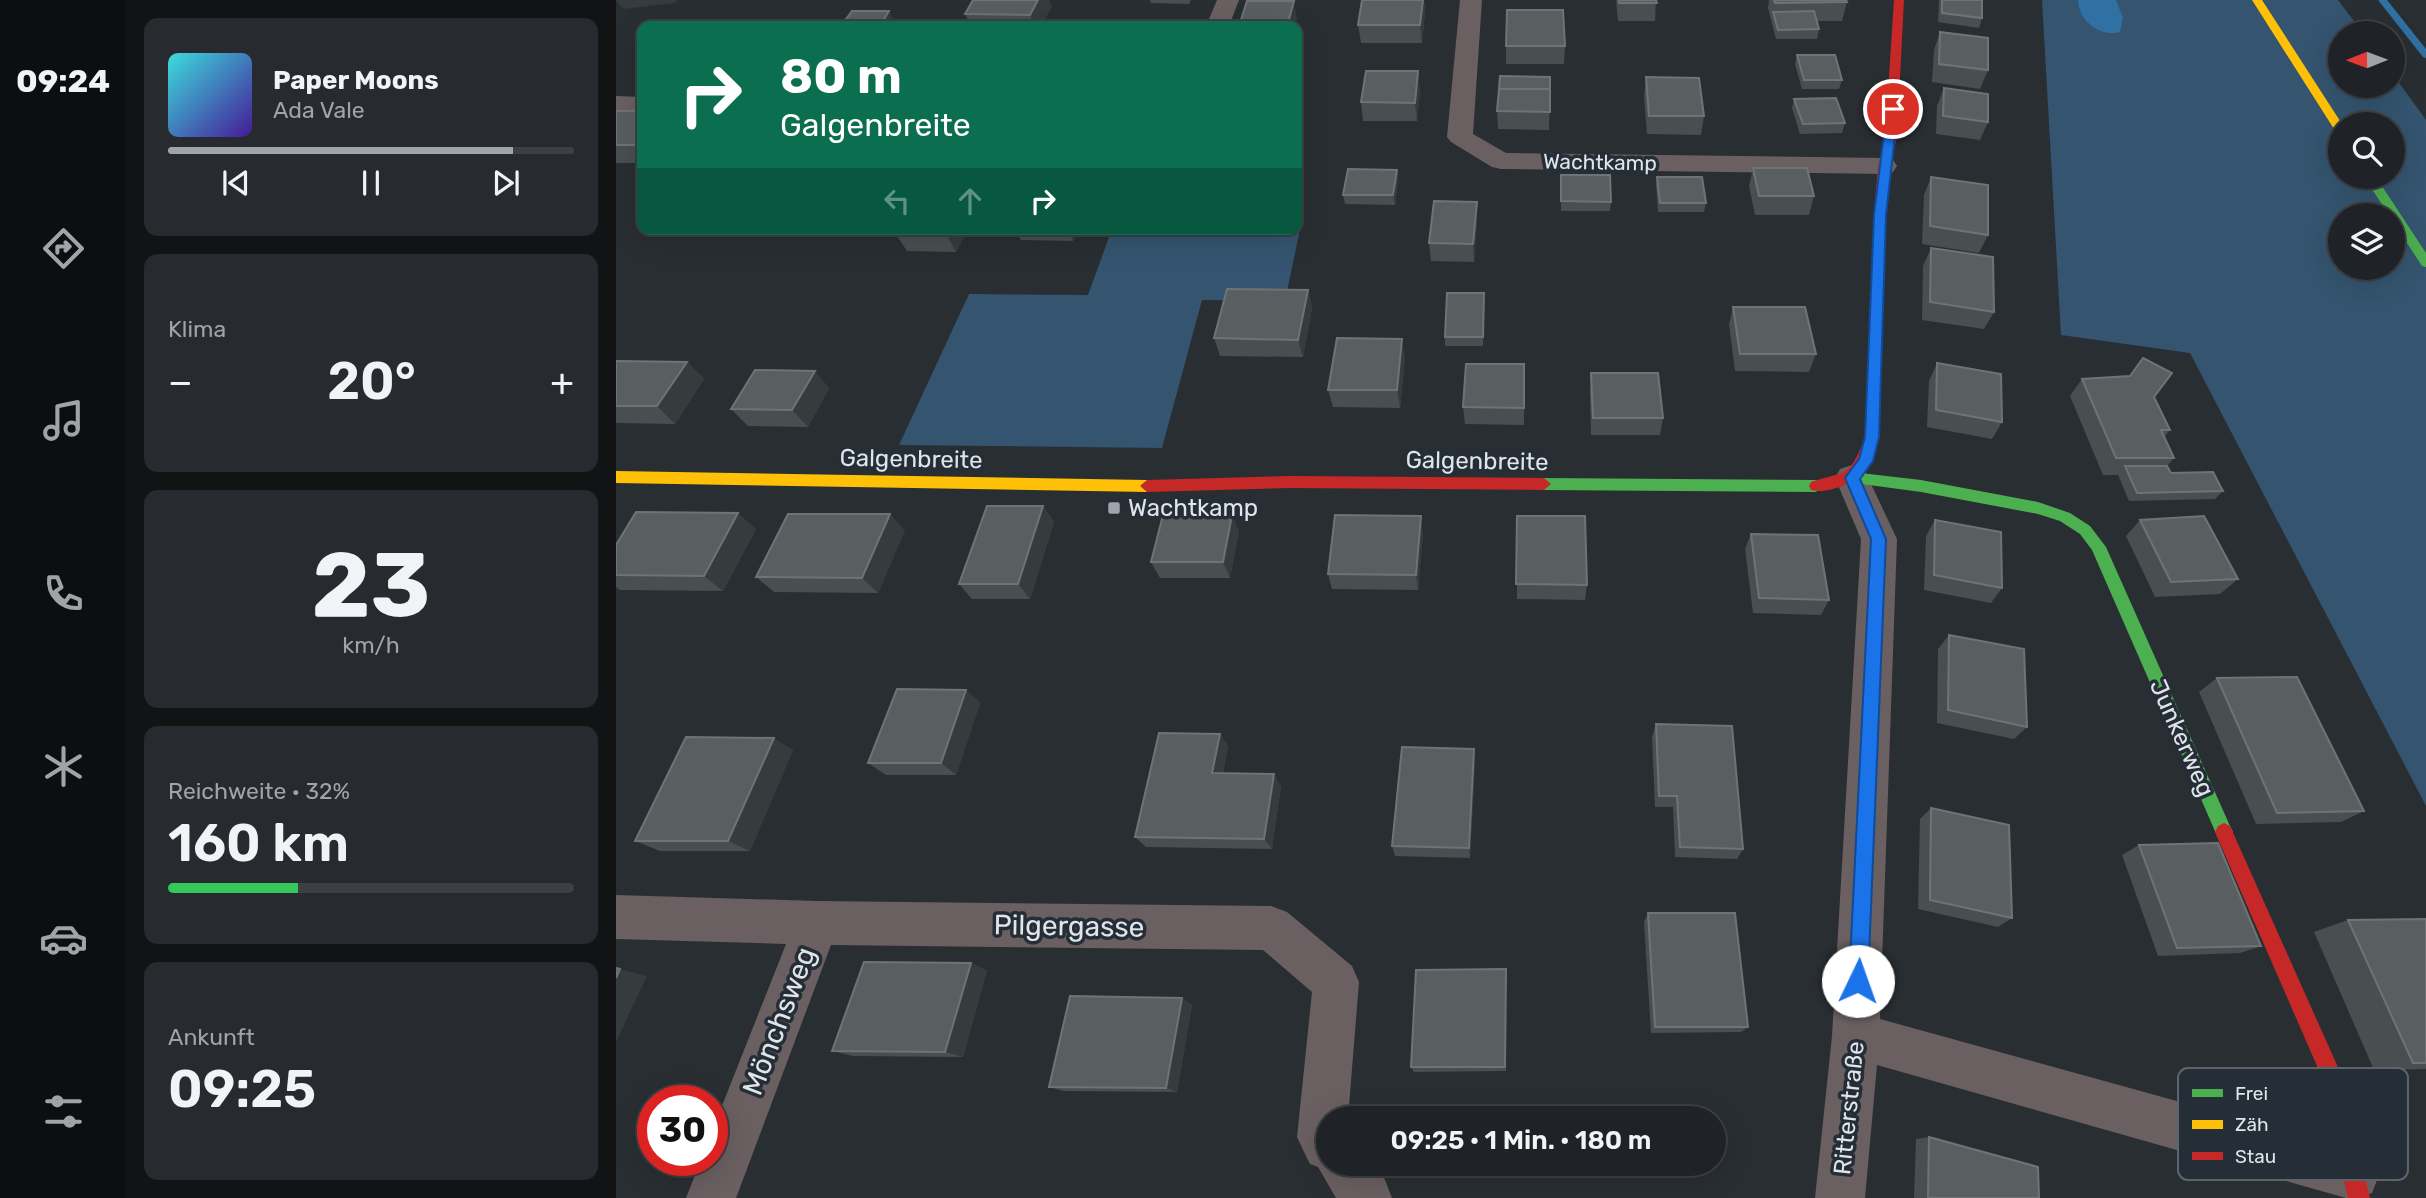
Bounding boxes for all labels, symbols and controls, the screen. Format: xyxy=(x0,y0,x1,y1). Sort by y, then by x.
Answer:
north arrow xyxy=(2328,21,2404,98)
map controls xyxy=(2328,21,2405,280)
text: 80 m xyxy=(780,47,902,105)
icon: right xyxy=(665,49,756,140)
text: 09:24 xyxy=(16,62,110,100)
text: Paper Moons xyxy=(273,65,439,96)
pin xyxy=(1863,79,1923,139)
icon: arrive xyxy=(1874,90,1912,128)
text: Ada Vale xyxy=(273,96,365,124)
text: Galgenbreite xyxy=(780,106,971,144)
button: search xyxy=(2328,112,2405,189)
street label: Wachtkamp xyxy=(1543,149,1657,175)
icon: previous xyxy=(217,164,255,202)
icon: pause xyxy=(352,164,390,202)
icon: next xyxy=(487,164,525,202)
icon: left xyxy=(878,182,916,220)
icon: ahead xyxy=(951,182,989,220)
icon: right xyxy=(1024,182,1062,220)
button: layers xyxy=(2328,203,2405,280)
icon: directions xyxy=(39,224,88,273)
text: Klima xyxy=(168,315,226,343)
text: 20° xyxy=(327,350,416,412)
text: − xyxy=(168,359,193,405)
text: + xyxy=(550,359,574,405)
icon: music xyxy=(39,396,88,445)
street label: Galgenbreite xyxy=(839,444,983,474)
street label: Galgenbreite xyxy=(1405,446,1549,476)
place label: Wachtkamp xyxy=(1128,494,1258,522)
marker: Wachtkamp xyxy=(1106,500,1122,516)
text: 23 xyxy=(311,531,431,639)
icon: phone xyxy=(39,569,88,618)
text: km/h xyxy=(342,631,400,659)
street label: Junkerweg xyxy=(2144,675,2220,801)
icon: climate xyxy=(39,742,88,791)
text: Reichweite · 32% xyxy=(168,777,350,805)
text: 160 km xyxy=(168,812,349,874)
street label: Pilgergasse xyxy=(993,908,1145,944)
icon: car xyxy=(39,914,88,963)
street label: Mönchsweg xyxy=(736,942,822,1100)
position arrow xyxy=(1821,944,1895,1018)
text: Ankunft xyxy=(168,1023,255,1051)
street label: Ritterstraße xyxy=(1828,1040,1870,1176)
text: 09:25 xyxy=(168,1058,316,1120)
legend xyxy=(2178,1068,2408,1180)
text: Frei xyxy=(2235,1082,2268,1105)
speed limit sign: 30 xyxy=(637,1085,728,1176)
icon: filters xyxy=(39,1087,88,1136)
text: Zäh xyxy=(2235,1113,2268,1136)
text: 09:25 · 1 Min. · 180 m xyxy=(1391,1125,1651,1156)
text: Stau xyxy=(2235,1145,2276,1168)

